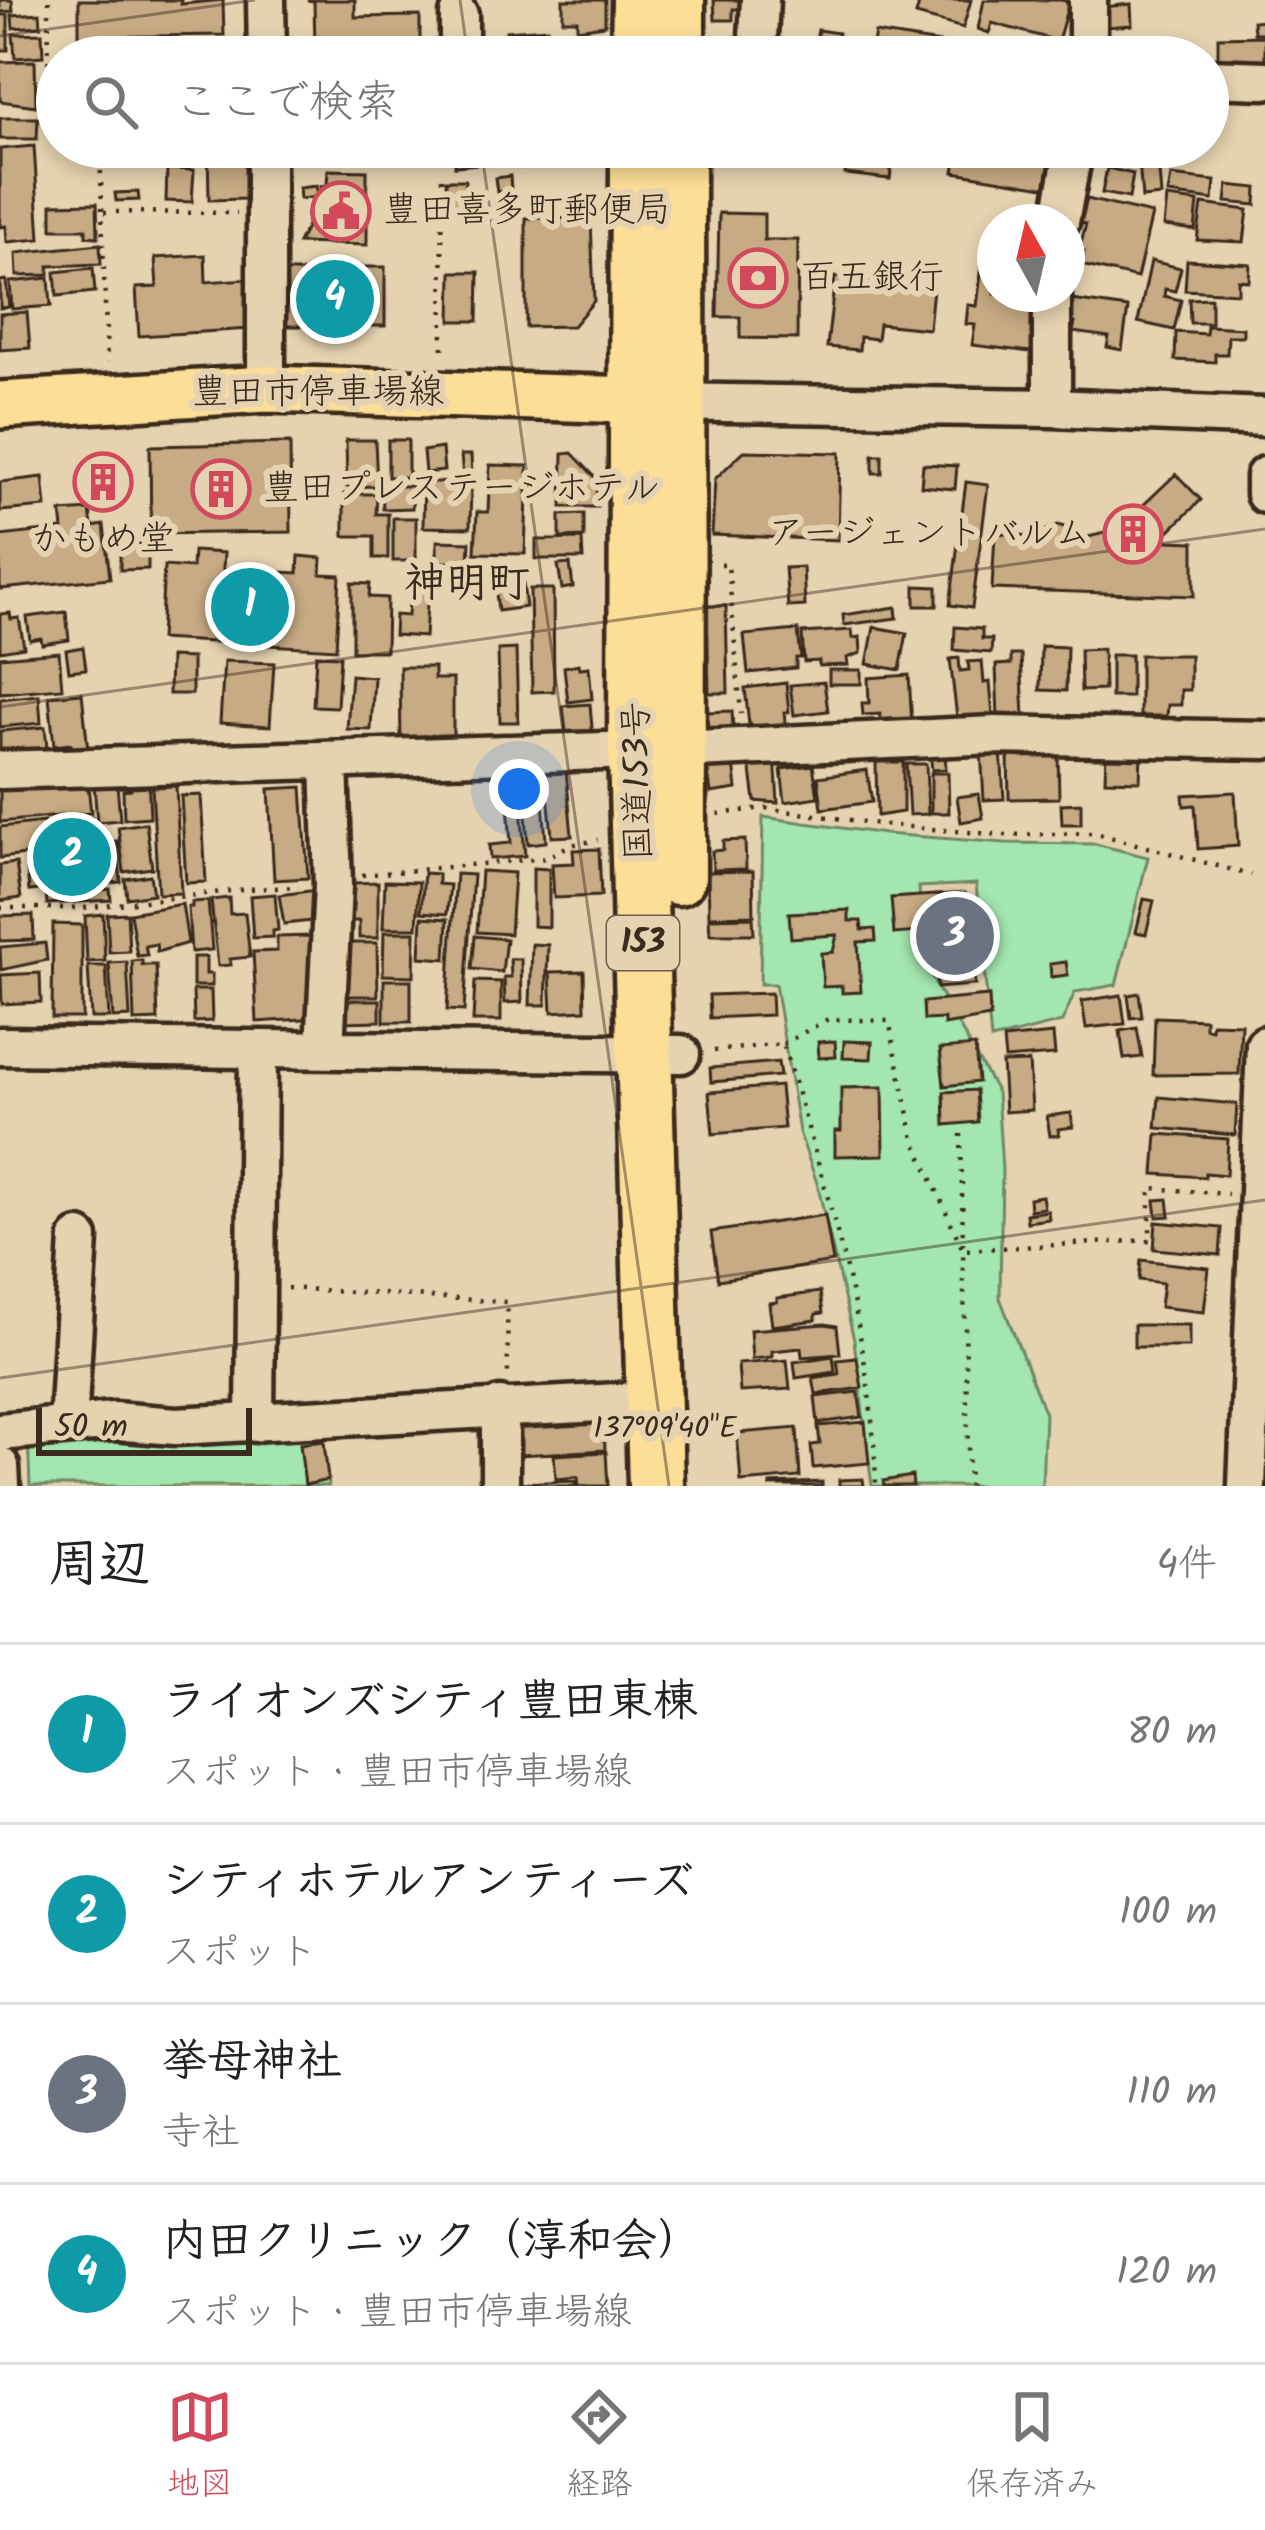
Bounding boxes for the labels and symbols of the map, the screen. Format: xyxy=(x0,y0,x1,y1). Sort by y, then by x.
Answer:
public building icon: 豊田喜多町郵便局 xyxy=(310,180,372,242)
place label: 豊田喜多町郵便局 xyxy=(383,183,671,240)
north arrow xyxy=(977,204,1085,312)
bank icon: 百五銀行 xyxy=(727,247,789,309)
place label: 百五銀行 xyxy=(800,250,944,307)
pin: 4 xyxy=(296,254,374,344)
street label: 豊田市停車場線 xyxy=(192,365,444,422)
building icon: かもめ堂 xyxy=(72,451,134,513)
building icon: 豊田プレステージホテル xyxy=(190,458,252,520)
place label: 豊田プレステージホテル xyxy=(263,461,660,518)
building icon: アージェントバルム xyxy=(1102,503,1164,565)
place label: アージェントバルム xyxy=(768,506,1091,563)
place label: かもめ堂 xyxy=(31,512,175,569)
district label: 神明町 xyxy=(404,551,530,618)
pin: 1 xyxy=(211,562,289,652)
street label: 国道153号 xyxy=(609,701,669,861)
your location xyxy=(489,759,549,819)
pin: 2 xyxy=(33,812,111,902)
pin: 3 xyxy=(916,891,994,981)
road number: 153 xyxy=(607,916,679,970)
scale bar xyxy=(36,1402,252,1455)
text: 137°09'40"E xyxy=(593,1405,738,1453)

